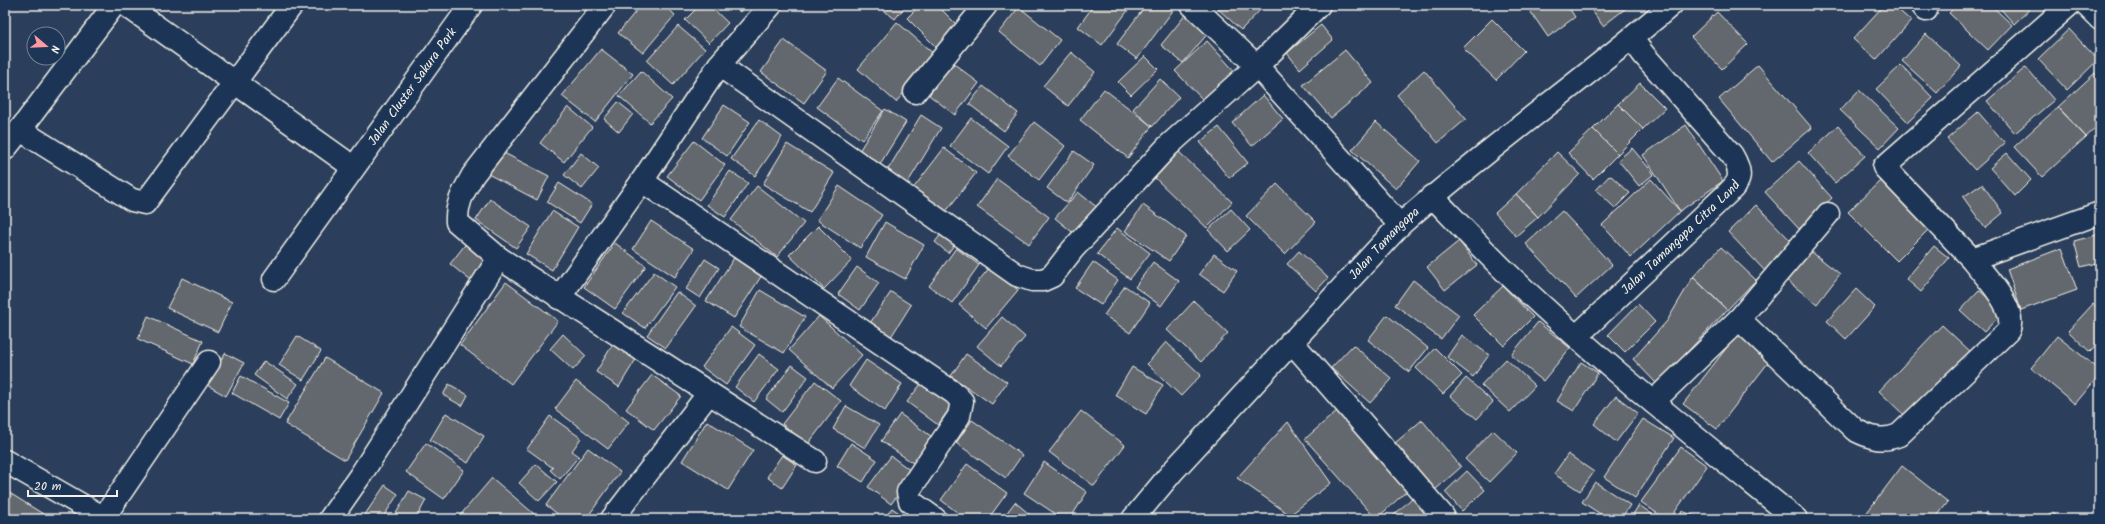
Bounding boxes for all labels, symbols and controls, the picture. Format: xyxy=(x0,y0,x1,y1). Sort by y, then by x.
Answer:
street label: Jalan Cluster Sakura Park xyxy=(363,22,463,150)
north arrow xyxy=(26,26,66,66)
text: N xyxy=(45,43,64,55)
street label: Jalan Tamangapa Citra Land xyxy=(1616,176,1746,300)
street label: Jalan Tamangapa xyxy=(1344,202,1424,285)
scale bar xyxy=(28,472,117,498)
text: 20 m xyxy=(34,477,62,496)

